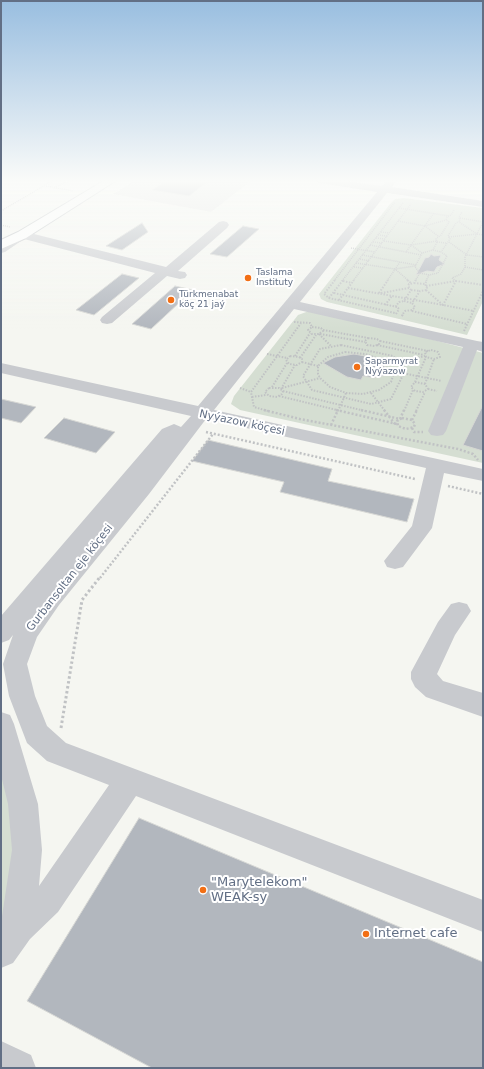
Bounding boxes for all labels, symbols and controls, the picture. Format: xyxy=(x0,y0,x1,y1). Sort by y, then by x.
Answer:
place label: Taslama Instituty xyxy=(256,268,293,289)
marker: Taslama Instituty xyxy=(243,273,253,283)
place label: Türkmenabat köç 21 jaý xyxy=(179,290,238,311)
marker: Türkmenabat köç 21 jaý xyxy=(166,295,176,305)
place label: Saparmyrat Nyýazow xyxy=(365,357,418,378)
marker: Saparmyrat Nyýazow xyxy=(352,362,362,372)
street label: Nyýazow köçesi xyxy=(198,407,286,439)
street label: Gurbansoltan eje köçesi xyxy=(24,522,116,634)
place label: "Marytelekom" WEAK-sy xyxy=(211,875,308,906)
marker: "Marytelekom" WEAK-sy xyxy=(198,885,208,895)
place label: Internet cafe xyxy=(374,926,457,942)
marker: Internet cafe xyxy=(361,929,371,939)

